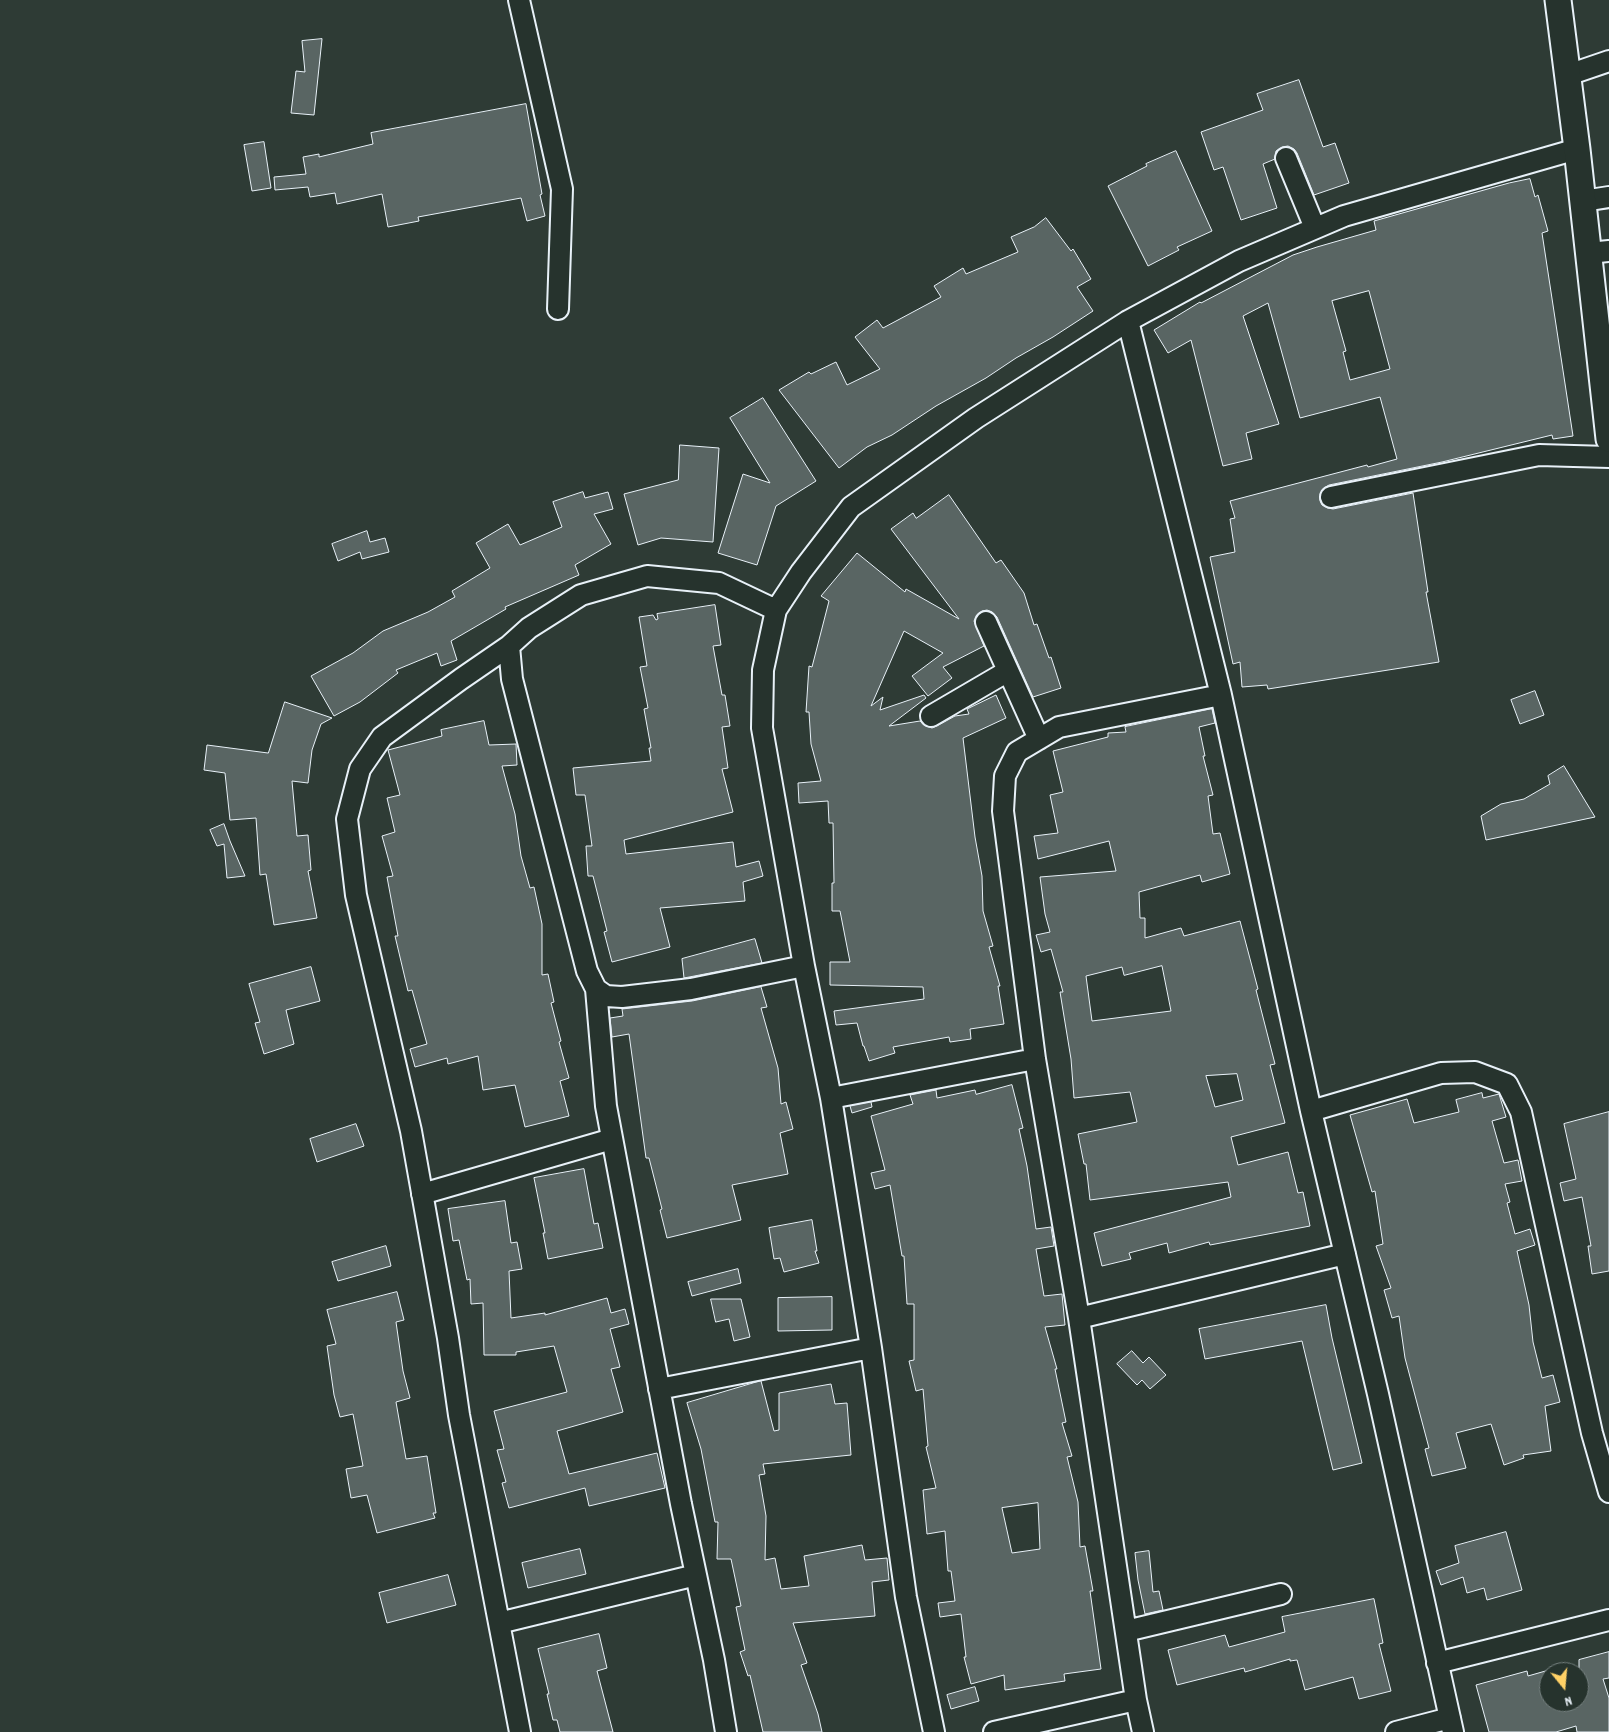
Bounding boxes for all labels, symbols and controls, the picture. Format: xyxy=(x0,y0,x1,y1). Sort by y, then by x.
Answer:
north arrow xyxy=(1539,1662,1589,1712)
text: N xyxy=(1562,1690,1574,1711)

